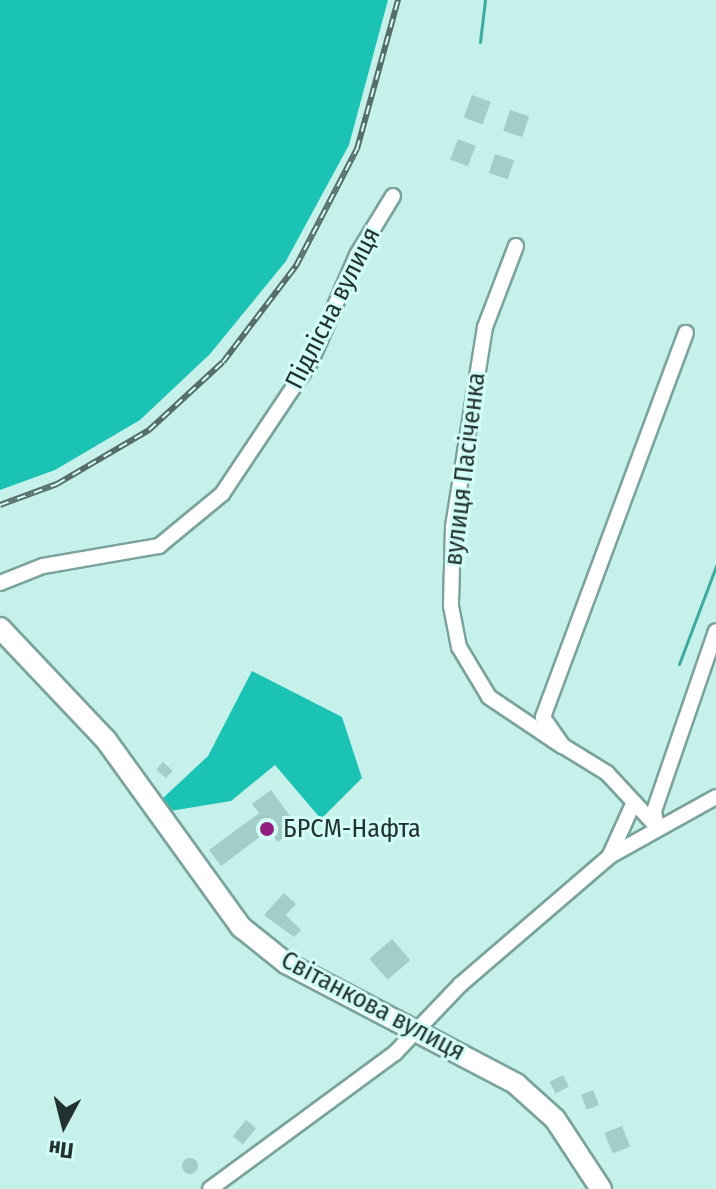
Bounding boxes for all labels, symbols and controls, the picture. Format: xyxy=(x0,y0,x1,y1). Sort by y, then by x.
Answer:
street label: Підлісна вулиця xyxy=(279,222,387,394)
street label: вулиця Пасіченка xyxy=(438,371,492,567)
place label: БРСМ-Нафта xyxy=(283,813,421,845)
marker: БРСМ-Нафта xyxy=(258,820,276,838)
street label: Світанкова вулиця xyxy=(276,944,470,1068)
north arrow xyxy=(24,1085,104,1165)
text: Пн xyxy=(47,1134,75,1164)

